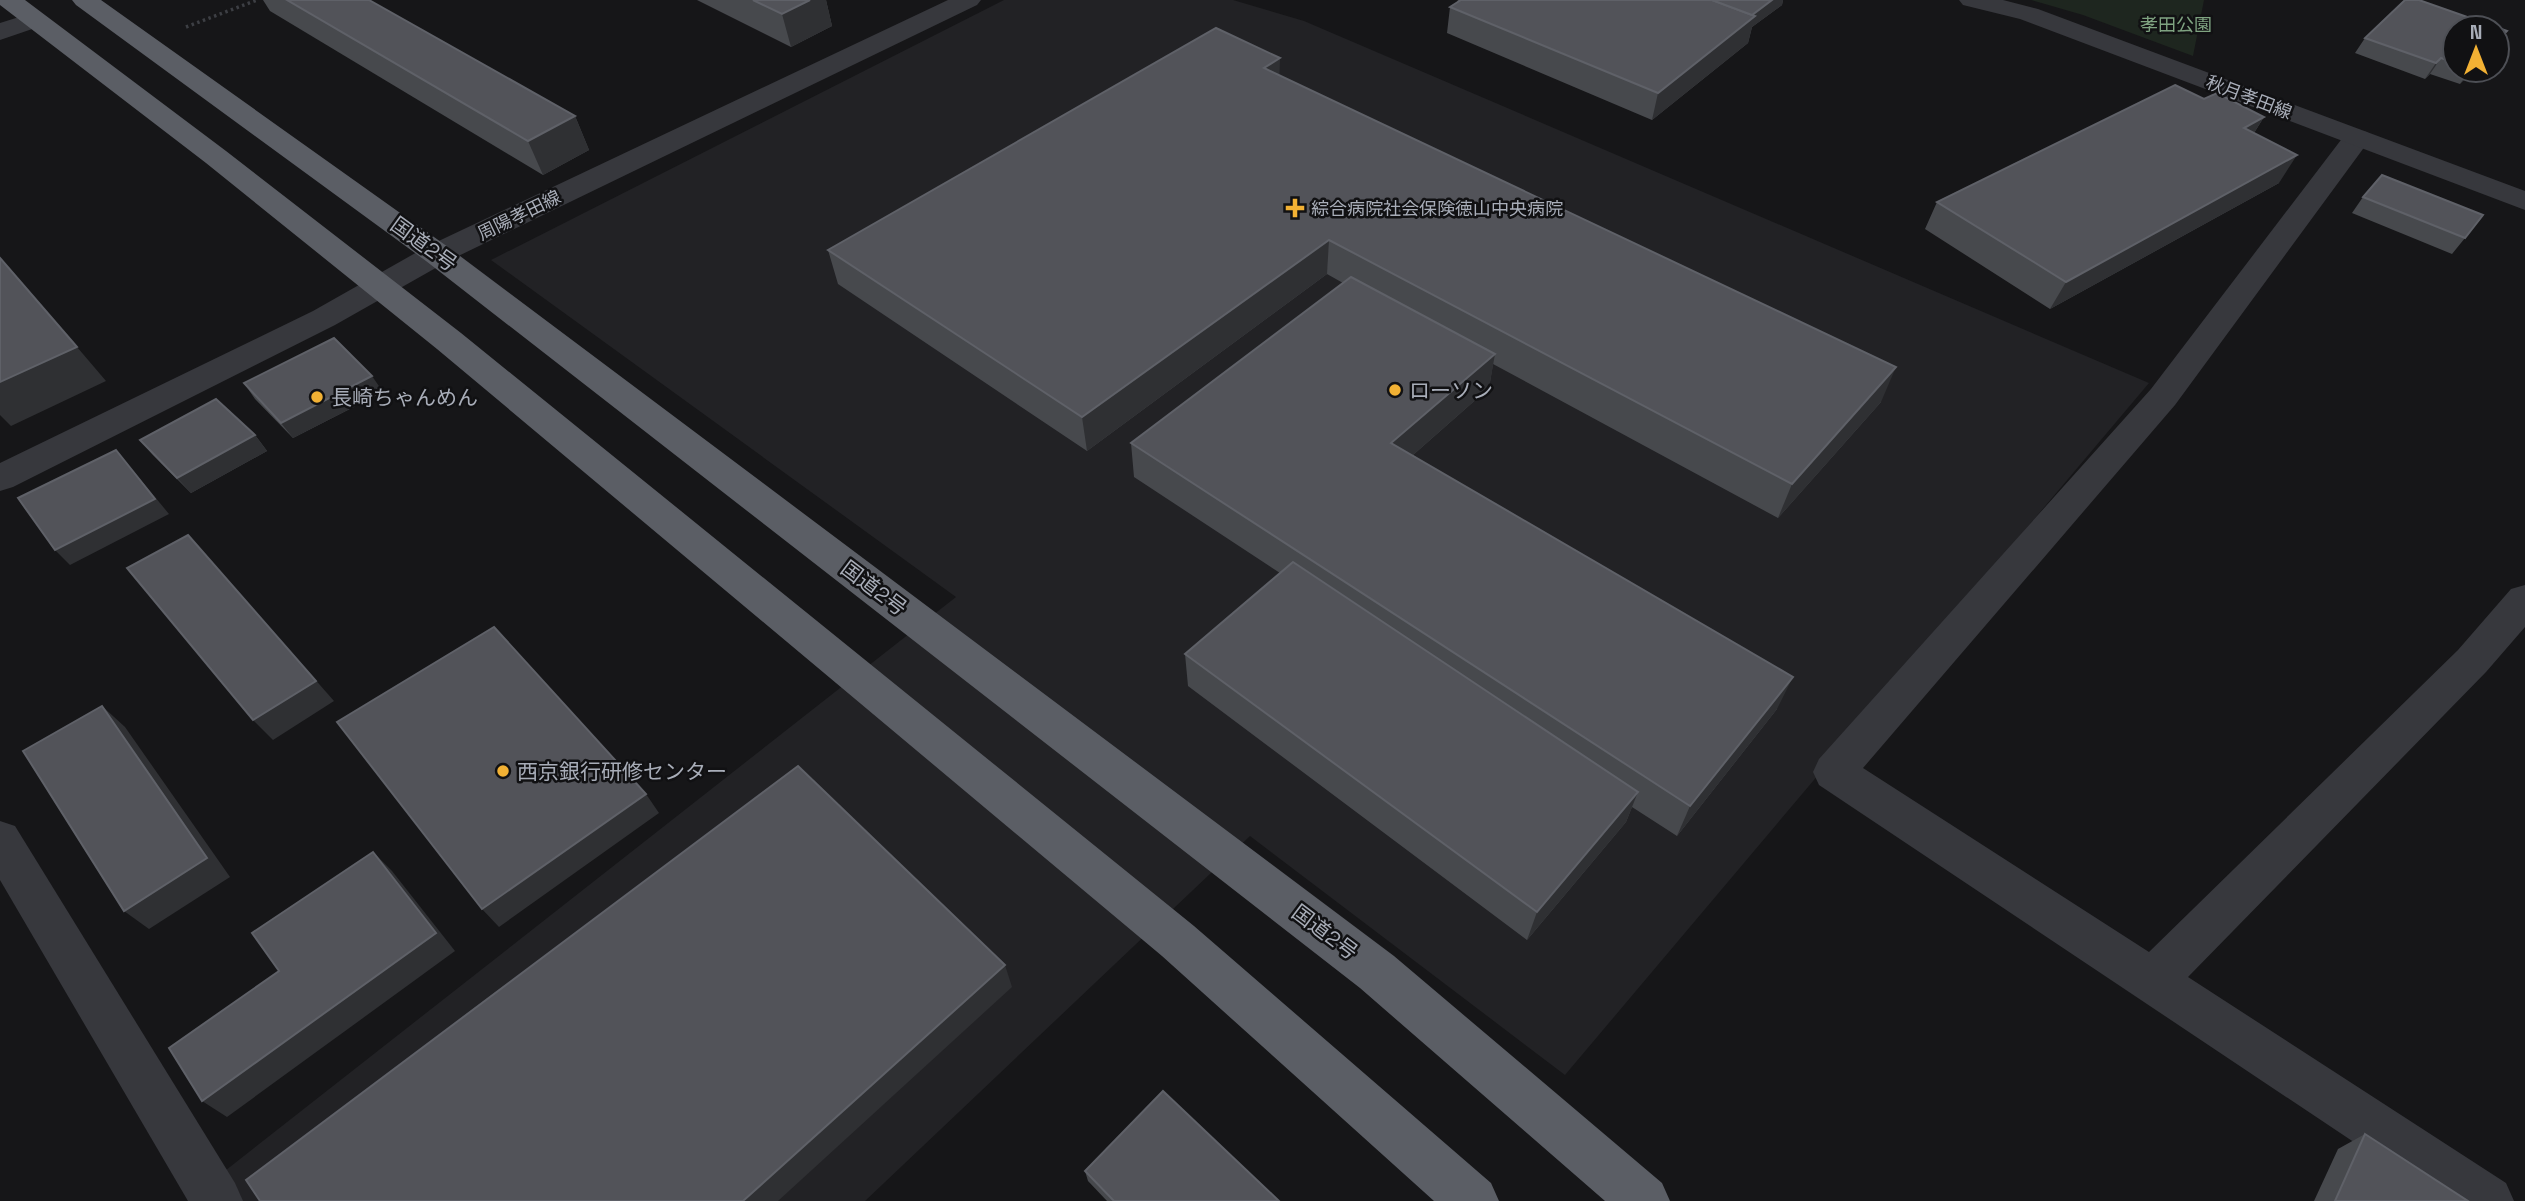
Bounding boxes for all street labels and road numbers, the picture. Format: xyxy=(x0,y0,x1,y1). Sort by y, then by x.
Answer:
street label: 秋月孝田線 xyxy=(2203,70,2295,124)
street label: 周陽孝田線 xyxy=(474,185,564,245)
street label: 国道2号 xyxy=(385,211,463,277)
street label: 国道2号 xyxy=(836,554,912,622)
street label: 国道2号 xyxy=(1287,898,1363,966)

